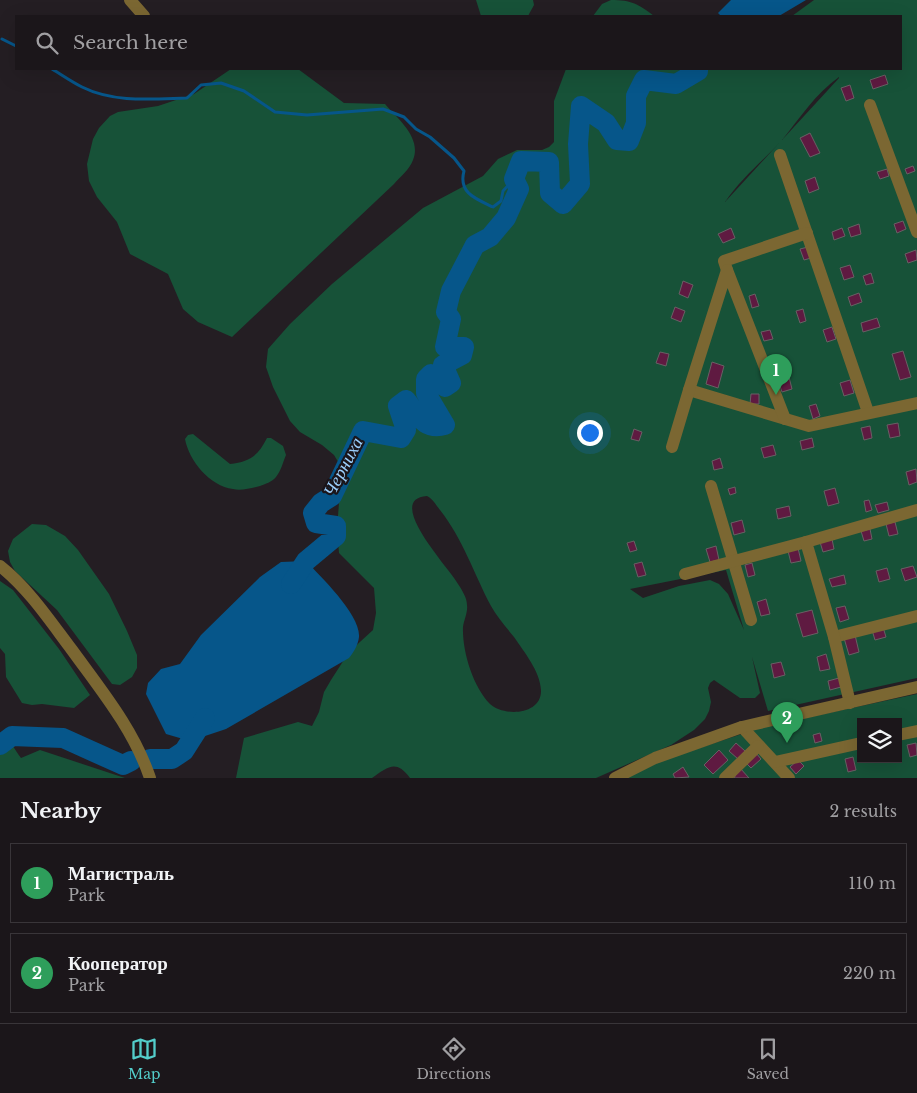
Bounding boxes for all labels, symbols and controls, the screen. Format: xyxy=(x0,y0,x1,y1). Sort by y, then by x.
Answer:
search box xyxy=(15,15,902,70)
icon: search xyxy=(33,29,61,57)
text: Search here xyxy=(73,31,188,54)
pin: 1 xyxy=(760,354,792,395)
your location xyxy=(577,420,603,446)
water label: Черниха xyxy=(318,434,368,500)
pin: 2 xyxy=(771,702,803,743)
map controls xyxy=(857,718,902,763)
button: layers xyxy=(857,718,902,763)
text: Nearby xyxy=(20,798,101,824)
text: 2 results xyxy=(829,801,897,821)
text: Магистраль xyxy=(68,862,174,885)
text: 1 xyxy=(34,873,40,893)
text: 110 m xyxy=(849,873,896,893)
text: Park xyxy=(68,885,105,905)
text: Кооператор xyxy=(68,952,168,975)
text: 2 xyxy=(32,963,42,983)
text: 220 m xyxy=(843,963,896,983)
text: Park xyxy=(68,975,105,995)
tab: Map xyxy=(128,1035,161,1083)
tab: Directions xyxy=(416,1035,491,1083)
tab: Saved xyxy=(747,1035,789,1083)

